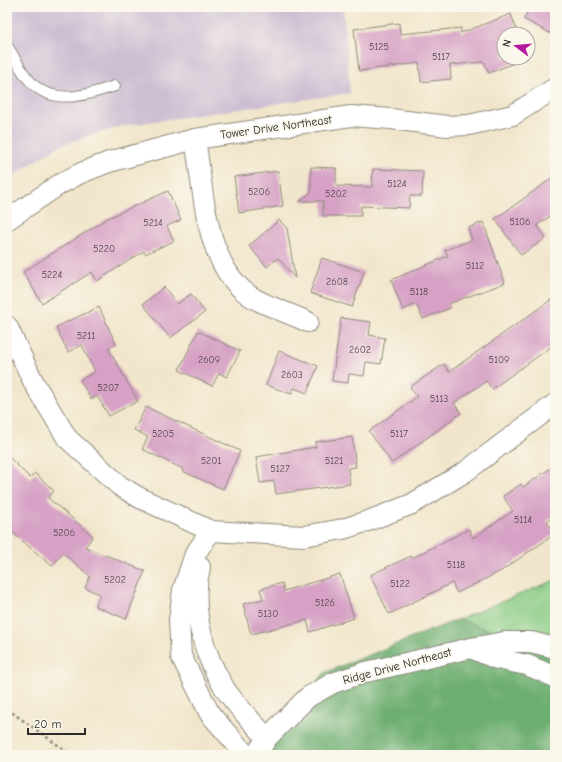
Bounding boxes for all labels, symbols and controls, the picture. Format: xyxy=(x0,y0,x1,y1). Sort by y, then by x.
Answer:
north arrow xyxy=(496,26,536,66)
text: N xyxy=(500,38,514,49)
house number: 5125 xyxy=(369,41,389,53)
house number: 5117 xyxy=(432,51,450,63)
street label: Tower Drive Northeast xyxy=(219,112,333,142)
house number: 5124 xyxy=(387,178,407,190)
house number: 5206 xyxy=(248,186,270,198)
house number: 5202 xyxy=(325,188,347,200)
house number: 5106 xyxy=(510,216,530,228)
house number: 5214 xyxy=(143,217,163,229)
house number: 5220 xyxy=(93,243,115,255)
house number: 5112 xyxy=(466,260,484,272)
house number: 5224 xyxy=(42,269,62,281)
house number: 2608 xyxy=(326,276,348,288)
house number: 5118 xyxy=(410,286,428,298)
house number: 5211 xyxy=(77,330,95,342)
house number: 2602 xyxy=(349,344,371,356)
house number: 2609 xyxy=(198,354,220,366)
house number: 5109 xyxy=(489,354,509,366)
house number: 2603 xyxy=(281,369,303,381)
house number: 5207 xyxy=(97,382,119,394)
house number: 5113 xyxy=(430,393,448,405)
house number: 5205 xyxy=(152,428,174,440)
house number: 5117 xyxy=(390,428,408,440)
house number: 5201 xyxy=(201,455,221,467)
house number: 5121 xyxy=(325,455,343,467)
house number: 5127 xyxy=(270,463,290,475)
house number: 5114 xyxy=(514,514,532,526)
house number: 5206 xyxy=(53,527,75,539)
house number: 5118 xyxy=(447,559,465,571)
house number: 5202 xyxy=(104,574,126,586)
house number: 5122 xyxy=(390,578,410,590)
house number: 5126 xyxy=(315,597,335,609)
house number: 5130 xyxy=(258,608,278,620)
street label: Ridge Drive Northeast xyxy=(341,645,453,687)
scale bar xyxy=(28,710,85,736)
text: 20 m xyxy=(34,717,62,731)

